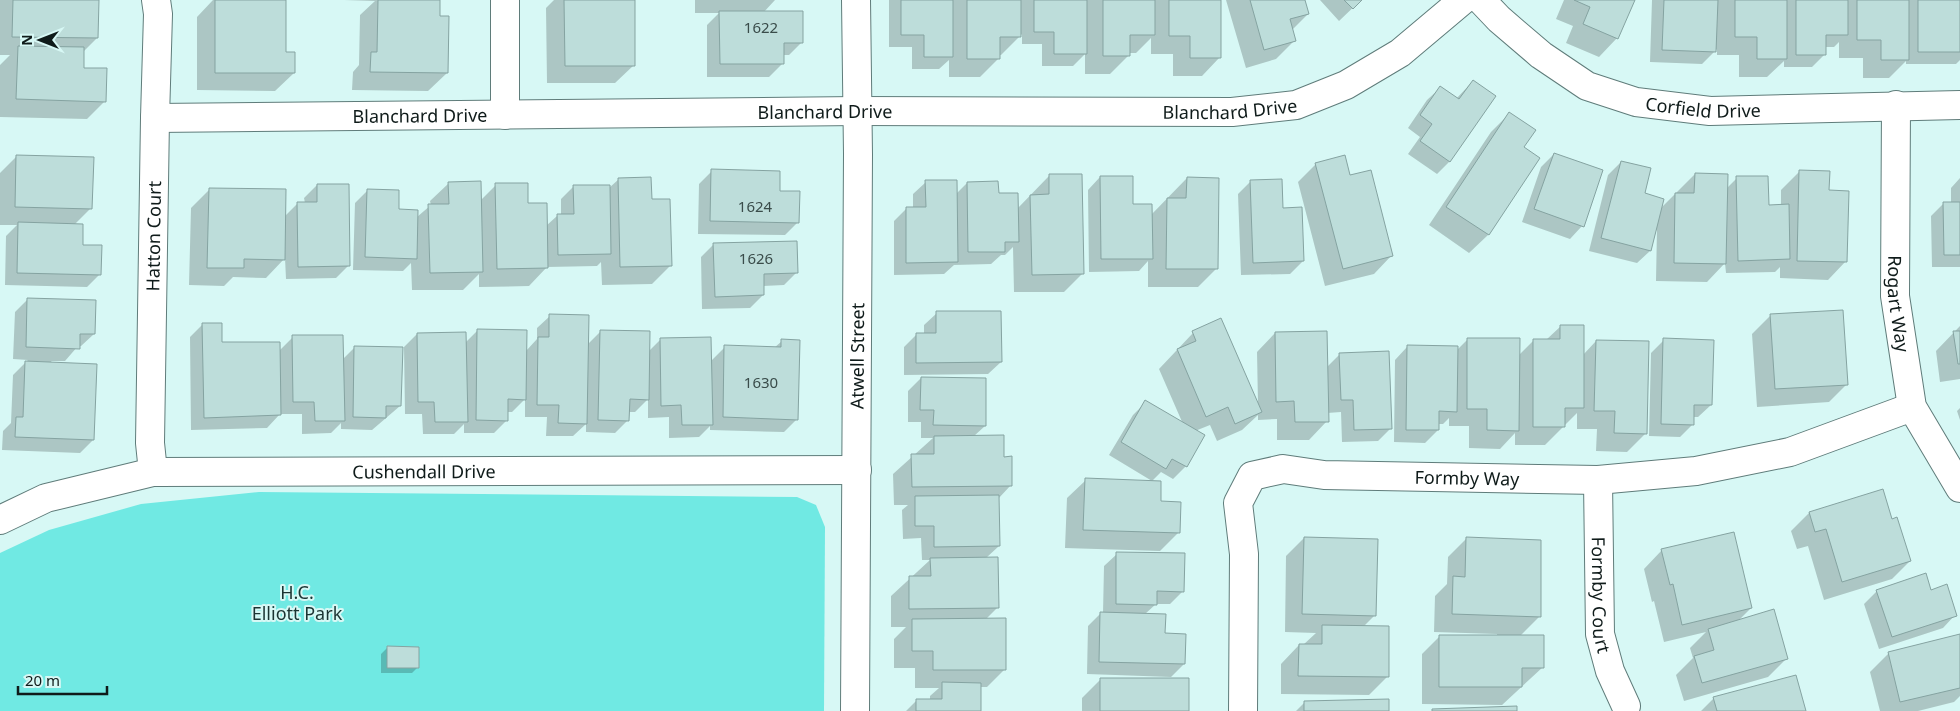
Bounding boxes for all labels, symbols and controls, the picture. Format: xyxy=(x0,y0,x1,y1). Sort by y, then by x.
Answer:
north arrow xyxy=(15,15,65,65)
house number: 1622 xyxy=(744,17,778,37)
text: N xyxy=(17,34,36,46)
street label: Corfield Drive xyxy=(1644,91,1761,123)
street label: Blanchard Drive xyxy=(1163,93,1298,124)
street label: Blanchard Drive xyxy=(757,99,892,124)
street label: Blanchard Drive xyxy=(352,103,488,128)
street label: Hatton Court xyxy=(140,180,166,292)
house number: 1624 xyxy=(738,196,773,216)
house number: 1626 xyxy=(739,248,773,268)
street label: Rogart Way xyxy=(1883,255,1916,355)
street label: Atwell Street xyxy=(845,302,869,409)
house number: 1630 xyxy=(744,372,778,392)
street label: Cushendall Drive xyxy=(352,459,496,483)
street label: Formby Way xyxy=(1414,465,1520,491)
street label: Formby Court xyxy=(1587,537,1617,656)
park label: H.C. Elliott Park xyxy=(252,580,343,625)
scale bar xyxy=(18,664,106,696)
text: 20 m xyxy=(25,670,60,690)

